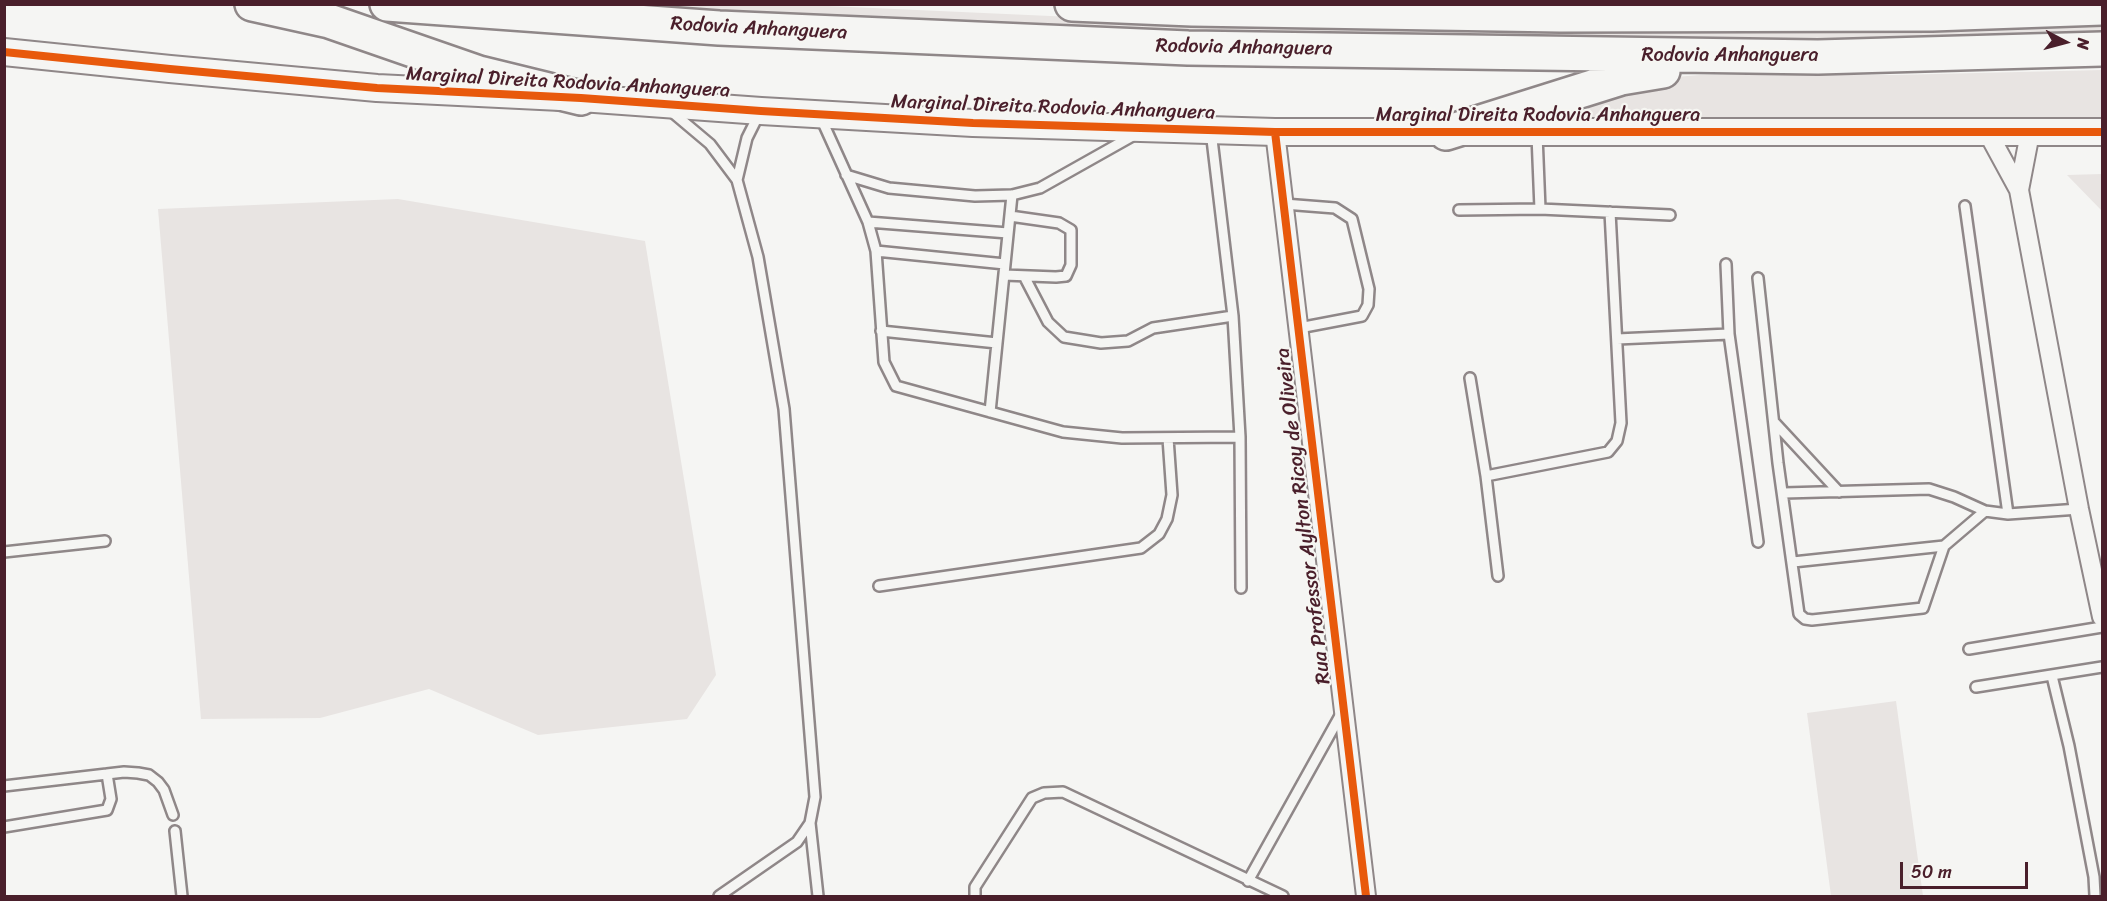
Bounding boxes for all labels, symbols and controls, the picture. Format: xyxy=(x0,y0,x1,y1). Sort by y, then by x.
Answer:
street label: Rodovia Anhanguera xyxy=(670,12,848,46)
north arrow xyxy=(2035,12,2095,72)
street label: Rodovia Anhanguera xyxy=(1155,34,1333,62)
text: N xyxy=(2068,37,2098,51)
street label: Rodovia Anhanguera xyxy=(1641,44,1819,68)
street label: Marginal Direita Rodovia Anhanguera xyxy=(405,63,731,103)
street label: Marginal Direita Rodovia Anhanguera xyxy=(890,90,1216,126)
street label: Marginal Direita Rodovia Anhanguera xyxy=(1376,104,1700,128)
street label: Rua Professor Aylton Ricoy de Oliveira xyxy=(1271,347,1337,685)
scale bar xyxy=(1903,850,2030,888)
text: 50 m xyxy=(1911,856,1952,888)

